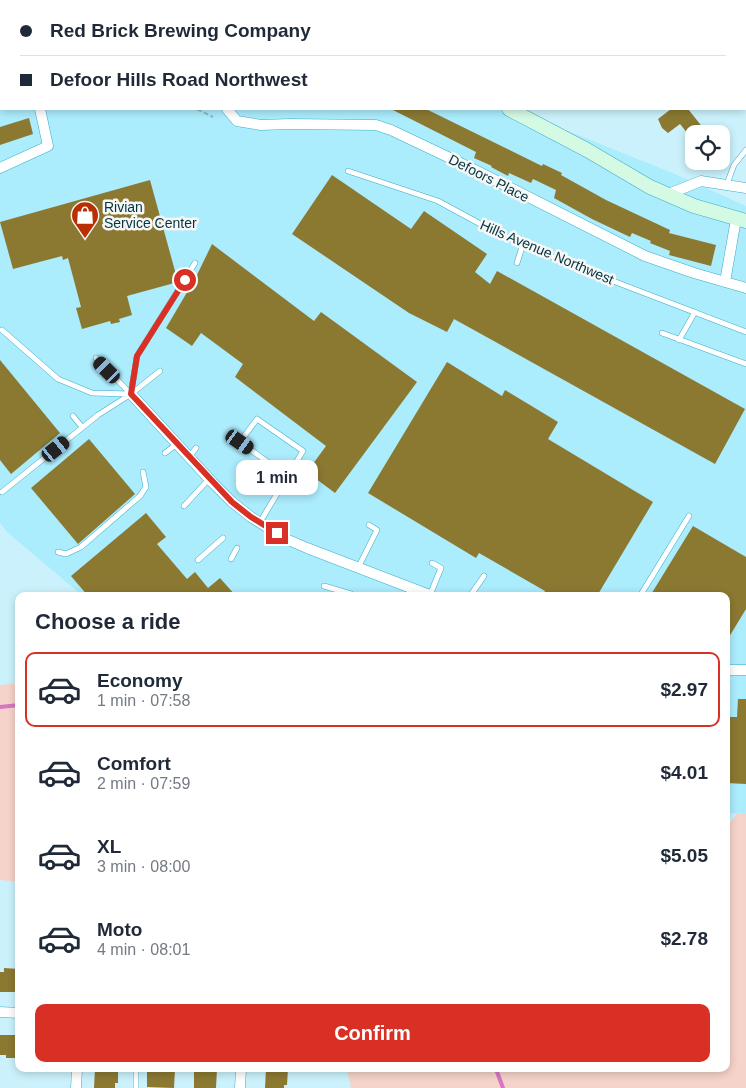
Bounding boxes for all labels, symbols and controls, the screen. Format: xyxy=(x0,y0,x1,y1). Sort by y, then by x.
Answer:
text: Red Brick Brewing Company xyxy=(50,20,311,41)
text: Defoor Hills Road Northwest xyxy=(50,69,308,90)
map controls xyxy=(685,125,730,170)
button: locate xyxy=(685,125,730,170)
street label: Defoors Place xyxy=(446,151,532,205)
place label: Rivian Service Center xyxy=(104,199,197,231)
shop icon: Rivian Service Center xyxy=(70,200,100,239)
street label: Hills Avenue Northwest xyxy=(478,217,616,287)
route start xyxy=(174,269,196,291)
car xyxy=(91,354,122,386)
car xyxy=(223,427,256,457)
car xyxy=(39,434,72,464)
callout: 1 min xyxy=(236,460,318,496)
text: 1 min xyxy=(256,469,298,486)
route end xyxy=(266,522,288,544)
text: Choose a ride xyxy=(35,609,180,634)
icon: car xyxy=(37,667,82,712)
text: Economy xyxy=(97,670,183,691)
text: $2.97 xyxy=(660,679,708,700)
text: 1 min · 07:58 xyxy=(97,692,190,709)
icon: car xyxy=(37,750,82,795)
text: Comfort xyxy=(97,753,171,774)
text: $4.01 xyxy=(660,762,708,783)
text: 2 min · 07:59 xyxy=(97,775,190,792)
icon: car xyxy=(37,833,82,878)
text: XL xyxy=(97,836,121,857)
text: $5.05 xyxy=(660,845,708,866)
text: 3 min · 08:00 xyxy=(97,858,190,875)
icon: car xyxy=(37,916,82,961)
text: Moto xyxy=(97,919,142,940)
text: $2.78 xyxy=(660,928,708,949)
text: 4 min · 08:01 xyxy=(97,941,190,958)
button: Confirm xyxy=(35,1004,710,1062)

